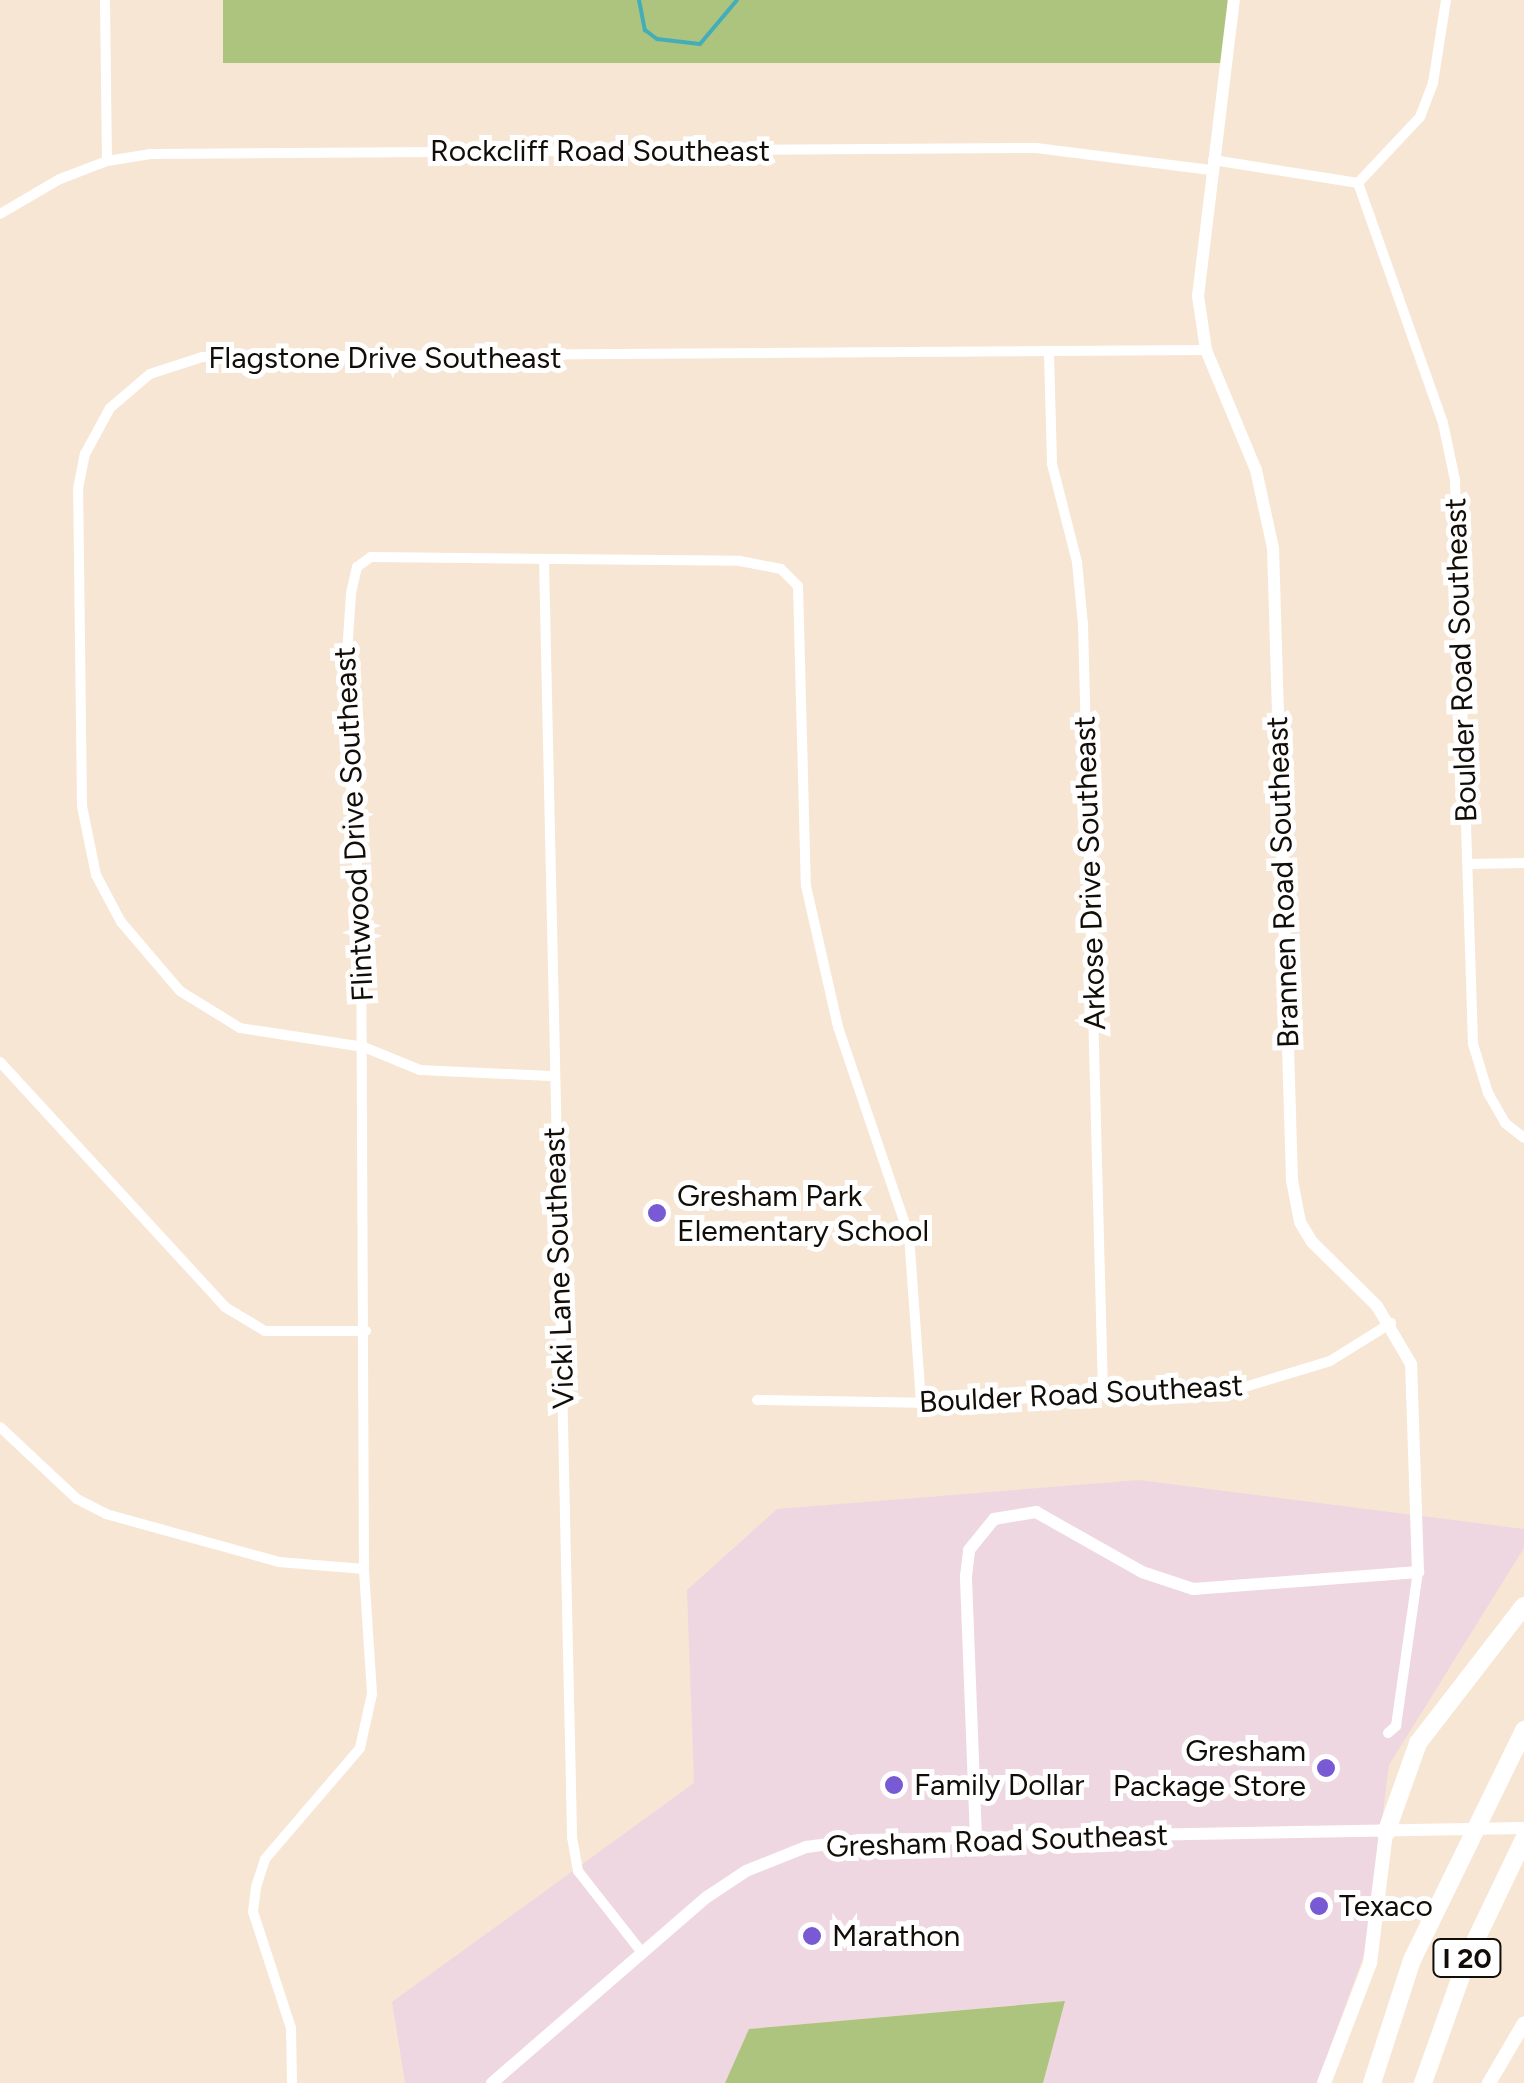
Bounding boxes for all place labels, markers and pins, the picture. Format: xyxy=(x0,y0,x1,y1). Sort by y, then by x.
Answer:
place label: Gresham Park Elementary School xyxy=(677,1178,929,1248)
marker: Gresham Park Elementary School xyxy=(646,1202,668,1224)
place label: Gresham Package Store xyxy=(1113,1733,1306,1804)
marker: Gresham Package Store xyxy=(1315,1757,1337,1779)
place label: Family Dollar xyxy=(914,1767,1084,1803)
marker: Family Dollar xyxy=(883,1774,905,1796)
place label: Texaco xyxy=(1339,1888,1433,1924)
marker: Texaco xyxy=(1308,1895,1330,1917)
place label: Marathon xyxy=(832,1918,960,1954)
marker: Marathon xyxy=(801,1925,823,1947)

